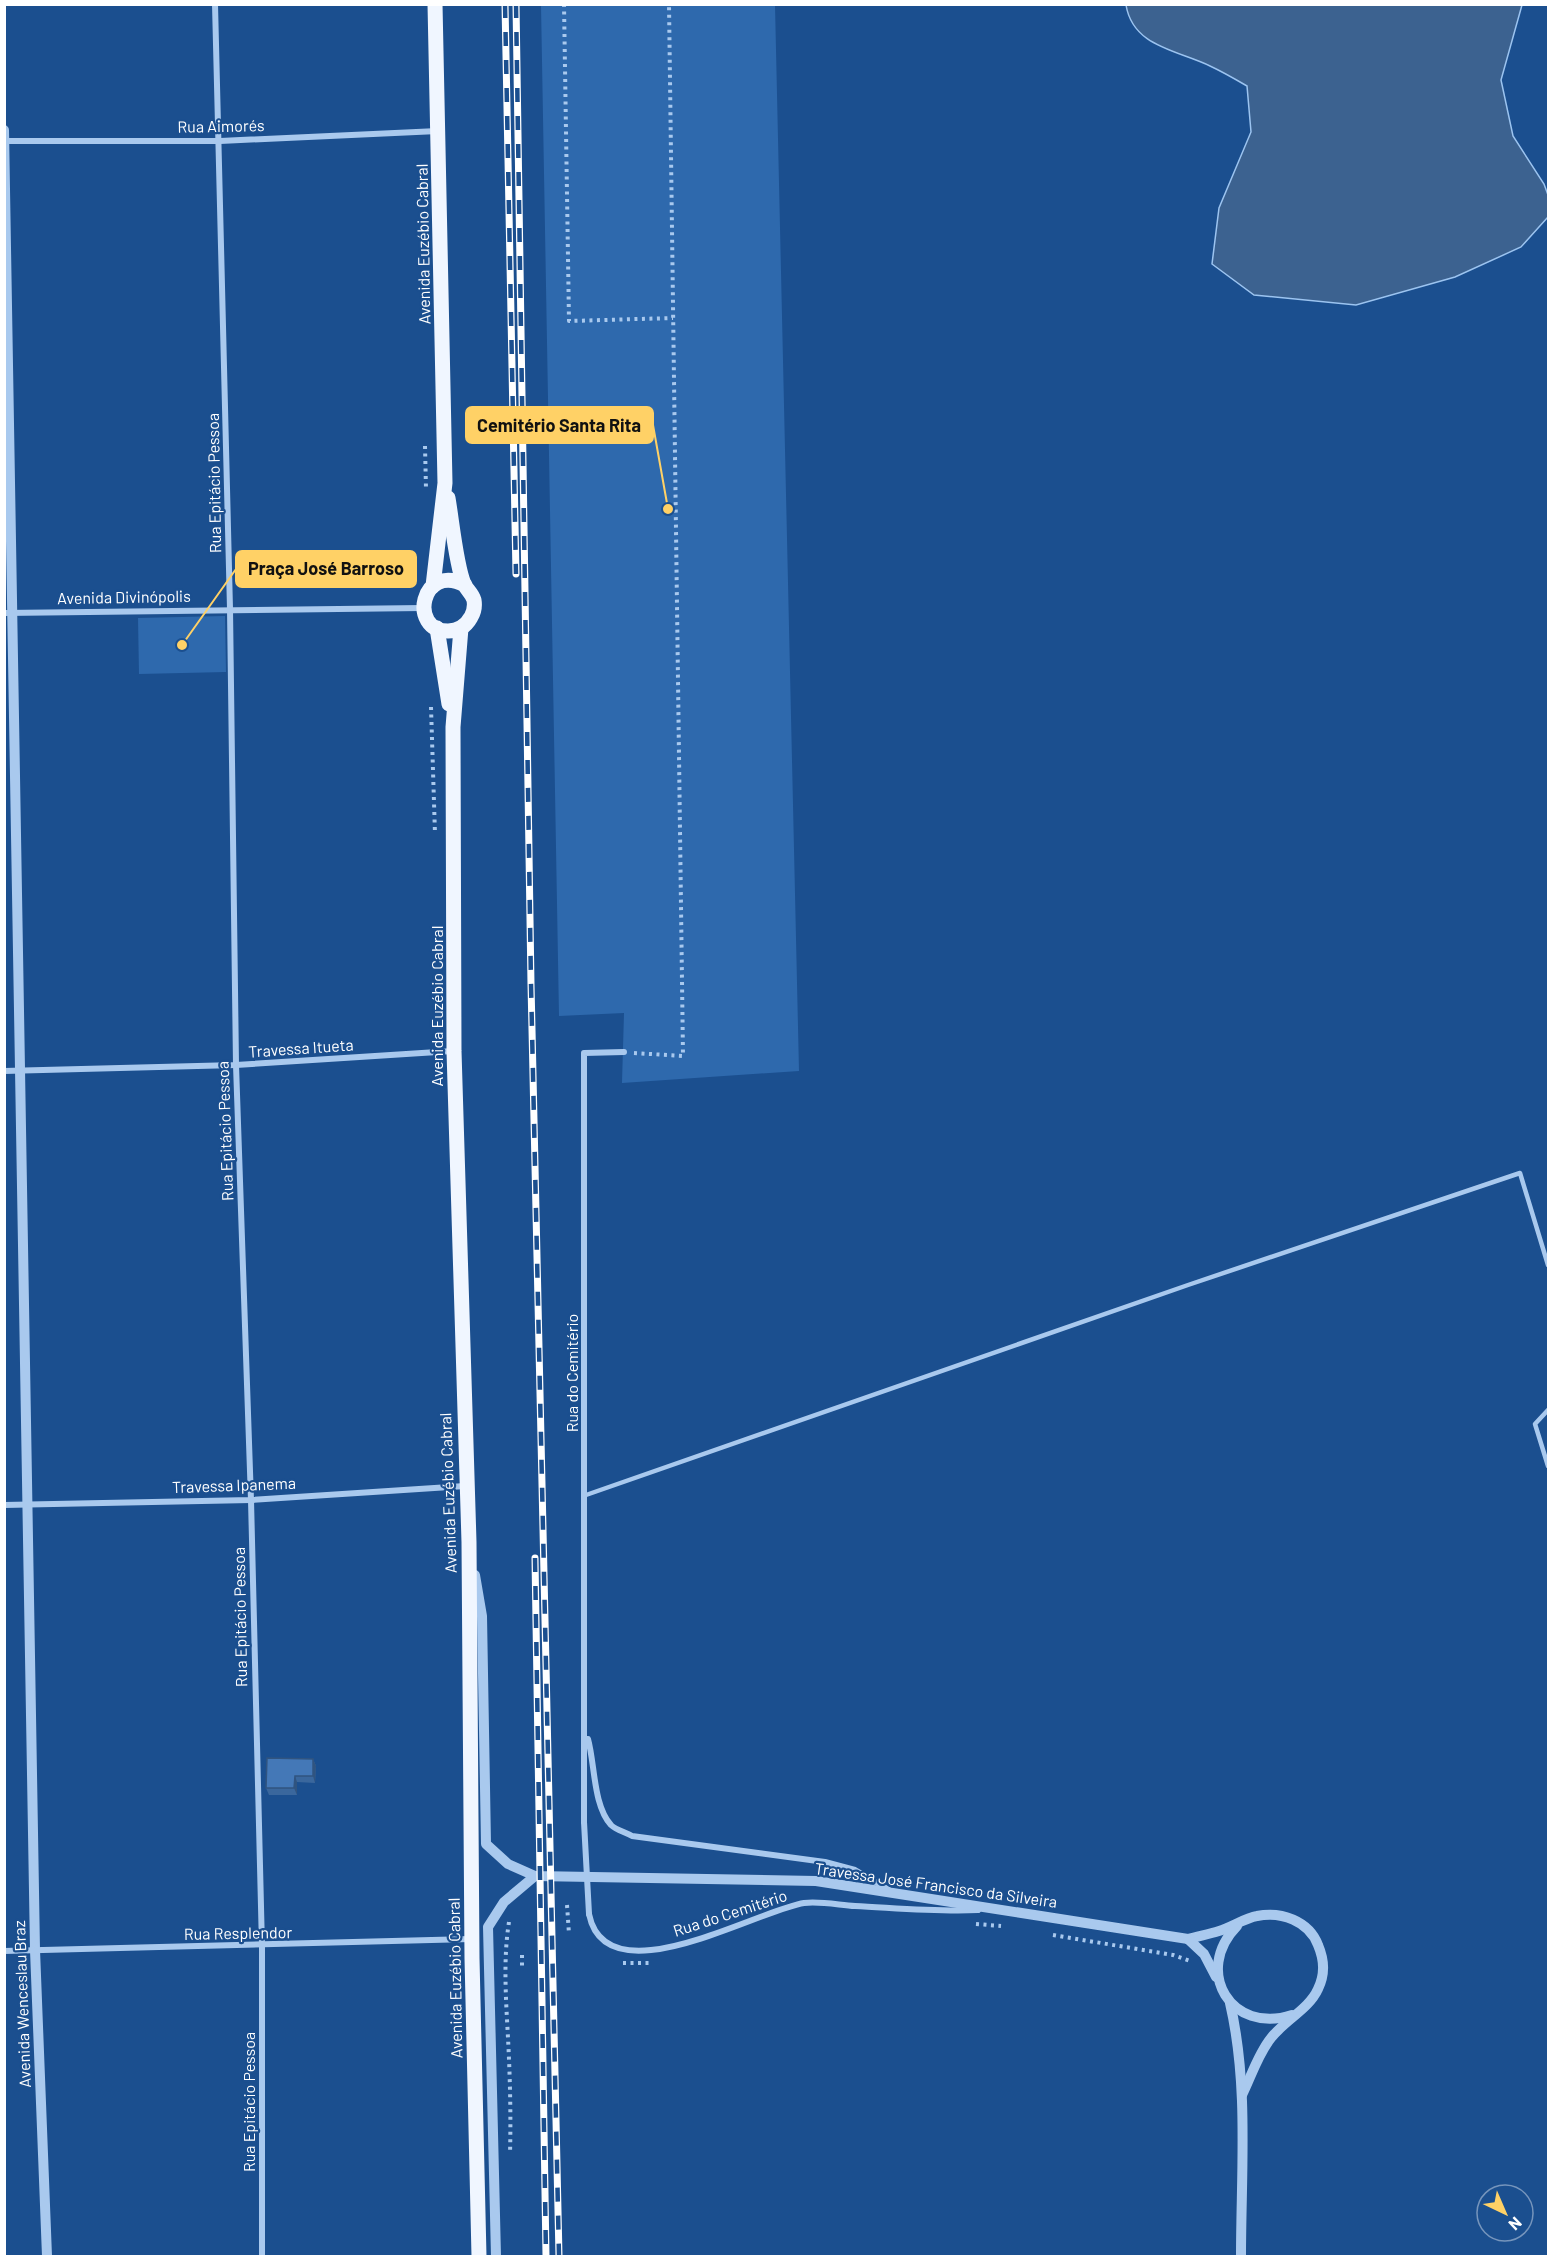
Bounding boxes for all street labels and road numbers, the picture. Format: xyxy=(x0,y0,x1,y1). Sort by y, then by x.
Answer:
street label: Rua Aimorés xyxy=(177,115,265,136)
street label: Avenida Euzébio Cabral xyxy=(412,163,433,325)
street label: Rua Epitácio Pessoa xyxy=(203,413,224,553)
street label: Avenida Divinópolis xyxy=(57,586,191,607)
street label: Avenida Euzébio Cabral xyxy=(427,926,446,1086)
street label: Travessa Itueta xyxy=(248,1034,354,1061)
street label: Rua Epitácio Pessoa xyxy=(213,1061,236,1201)
street label: Rua do Cemitério xyxy=(562,1314,581,1432)
street label: Avenida Euzébio Cabral xyxy=(435,1412,460,1574)
street label: Travessa Ipanema xyxy=(172,1473,296,1496)
street label: Rua Epitácio Pessoa xyxy=(229,1547,250,1687)
street label: Travessa José Francisco da Silveira xyxy=(814,1858,1058,1911)
street label: Rua do Cemitério xyxy=(670,1885,789,1940)
street label: Avenida Euzébio Cabral xyxy=(444,1897,465,2059)
street label: Avenida Wenceslau Braz xyxy=(9,1920,34,2088)
street label: Rua Resplendor xyxy=(184,1922,293,1943)
street label: Rua Epitácio Pessoa xyxy=(239,2032,258,2172)

